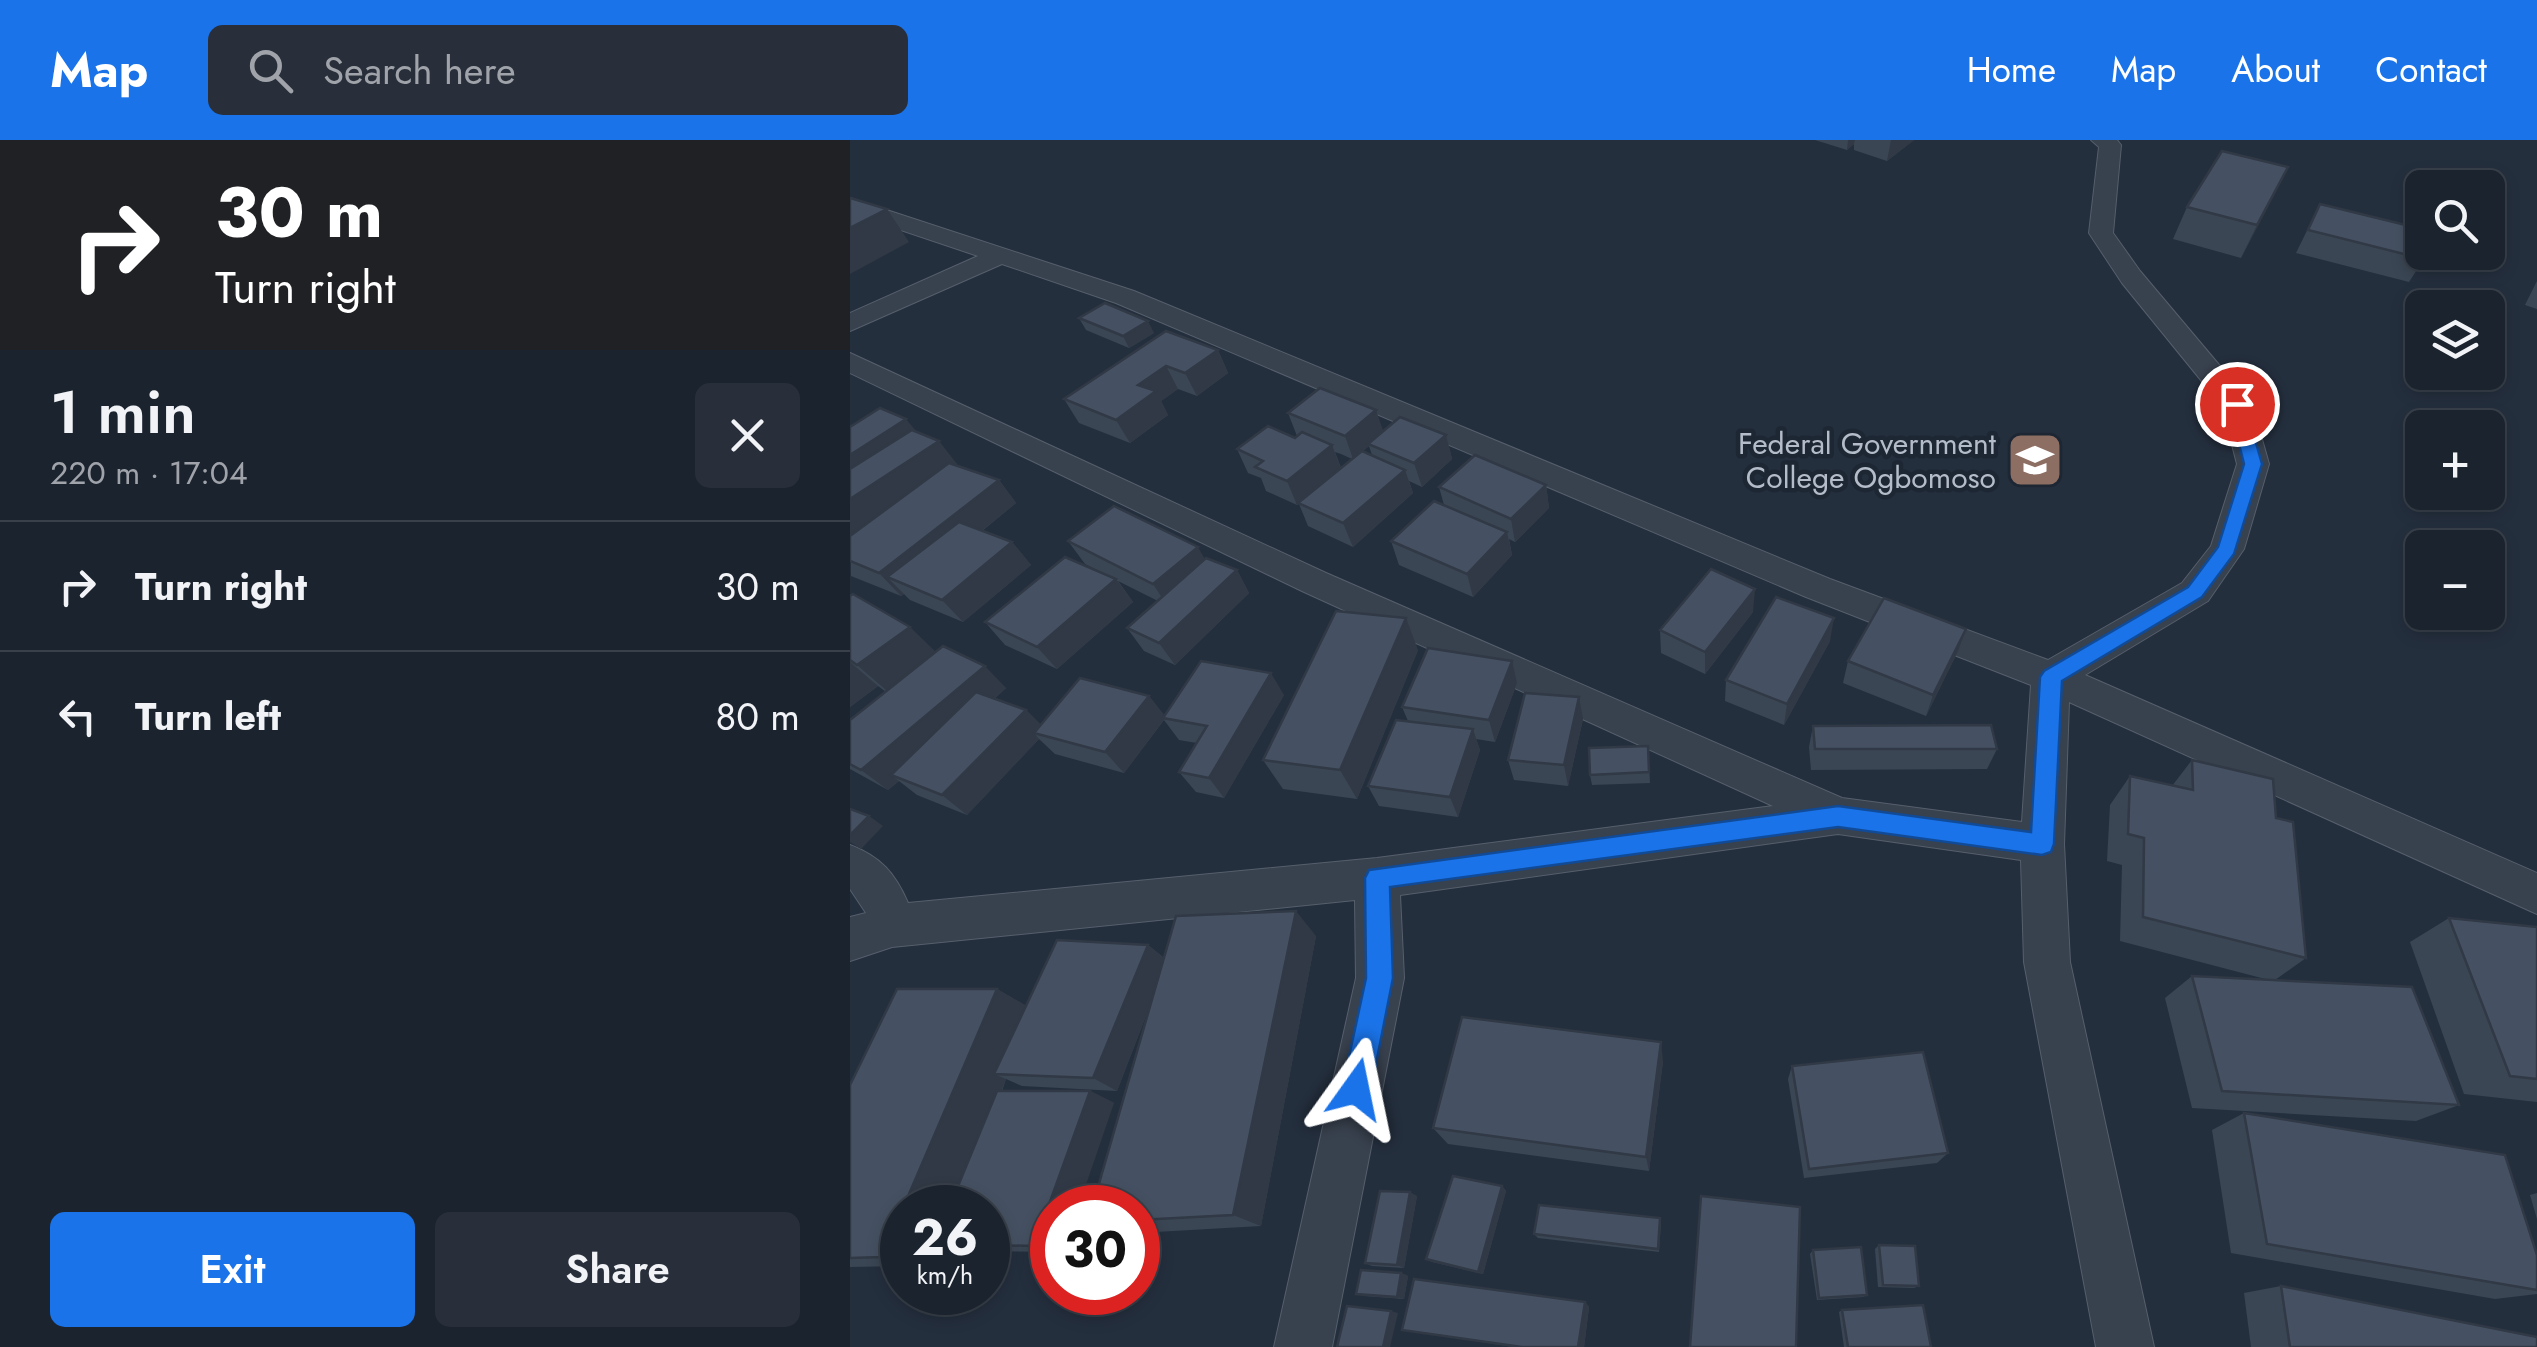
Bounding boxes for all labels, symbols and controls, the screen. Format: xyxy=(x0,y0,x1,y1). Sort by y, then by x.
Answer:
search box xyxy=(208,25,908,115)
text: Map xyxy=(50,36,148,105)
icon: search xyxy=(243,43,298,98)
text: Search here xyxy=(323,43,515,98)
text: Home xyxy=(1967,45,2056,95)
text: Map xyxy=(2111,45,2176,95)
text: About xyxy=(2231,45,2320,95)
text: Contact xyxy=(2375,45,2487,95)
text: 30 m xyxy=(215,162,383,263)
map controls xyxy=(2405,170,2505,630)
button: search xyxy=(2405,170,2505,270)
icon: right xyxy=(50,180,180,310)
text: Turn right xyxy=(215,255,396,320)
button: layers xyxy=(2405,290,2505,390)
pin xyxy=(2195,362,2280,447)
text: 1 min xyxy=(50,369,196,456)
icon: arrive xyxy=(2210,377,2265,432)
button: close xyxy=(695,383,800,488)
button: + xyxy=(2405,410,2505,510)
place label: Federal Government College Ogbomoso xyxy=(1738,422,1997,499)
school or university icon: Federal Government College Ogbomoso xyxy=(2005,430,2065,490)
text: 220 m · 17:04 xyxy=(50,450,248,496)
button: − xyxy=(2405,530,2505,630)
icon: right xyxy=(50,559,105,614)
text: Turn right xyxy=(135,559,307,614)
text: 30 m xyxy=(715,559,800,614)
icon: left xyxy=(50,689,105,744)
text: Turn left xyxy=(135,689,281,744)
text: 80 m xyxy=(715,689,800,744)
position arrow xyxy=(1304,1037,1408,1141)
speed limit sign: 30 xyxy=(1030,1185,1160,1315)
text: 26 xyxy=(912,1201,978,1274)
button: Exit xyxy=(50,1212,415,1327)
button: Share xyxy=(435,1212,800,1327)
text: km/h xyxy=(917,1257,973,1293)

